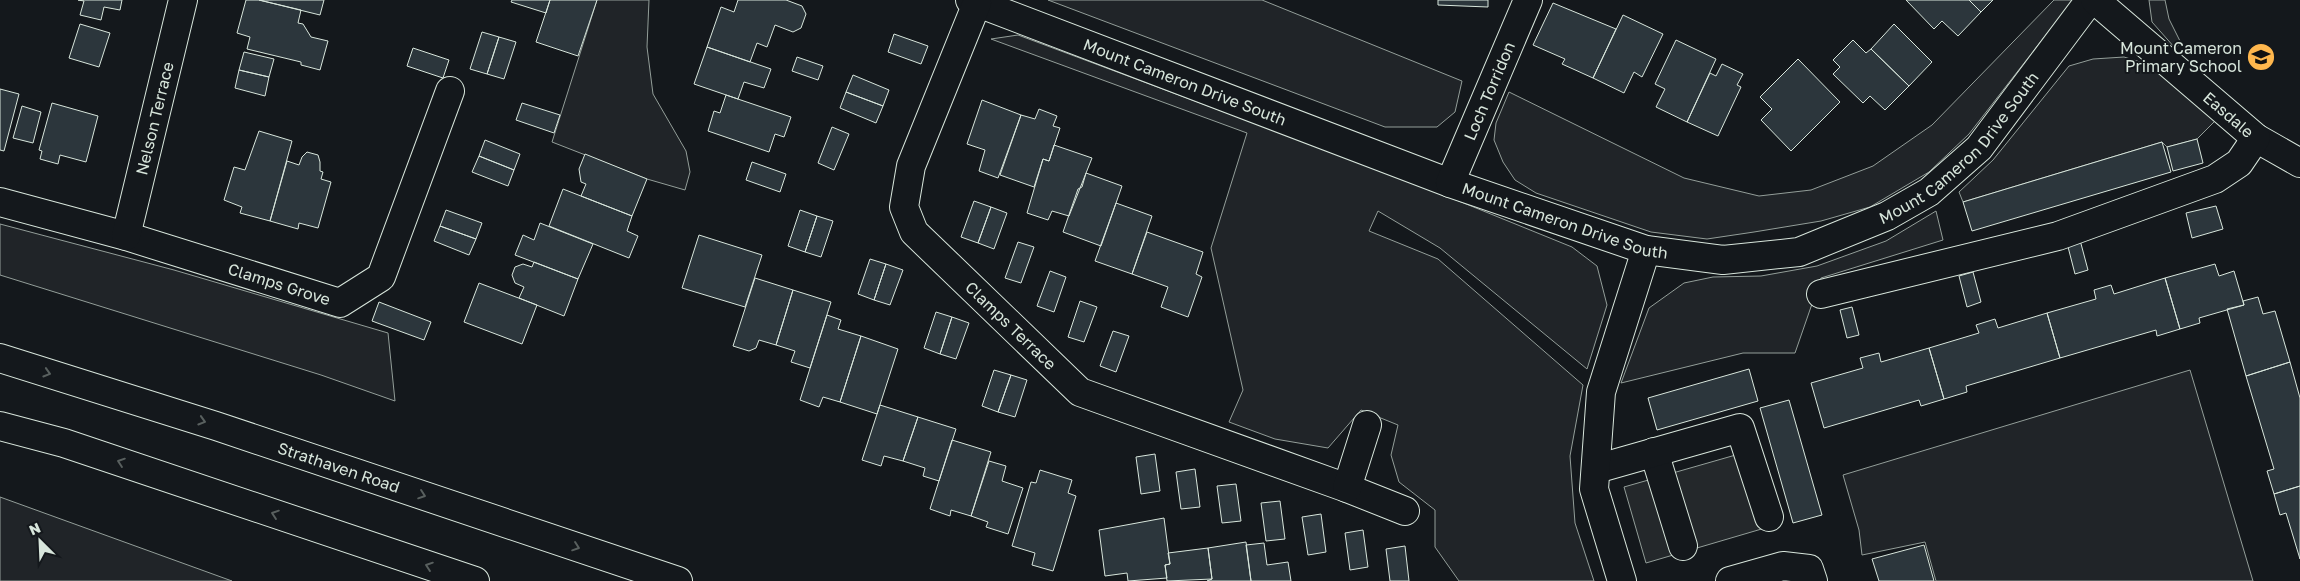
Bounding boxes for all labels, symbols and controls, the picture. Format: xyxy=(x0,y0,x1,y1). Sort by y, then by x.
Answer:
street label: Mount Cameron Drive South xyxy=(1081,34,1289,130)
place label: Mount Cameron Primary School xyxy=(2120,38,2242,76)
street label: Loch Torridon xyxy=(1459,39,1519,143)
school or university icon: Mount Cameron Primary School xyxy=(2246,42,2276,72)
street label: Nelson Terrace xyxy=(131,60,178,177)
street label: Mount Cameron Drive South xyxy=(1876,68,2043,228)
street label: Easdale xyxy=(2199,87,2258,142)
street label: Mount Cameron Drive South xyxy=(1460,178,1669,263)
street label: Clamps Grove xyxy=(226,259,333,309)
street label: Clamps Terrace xyxy=(961,277,1061,374)
one-way arrow xyxy=(42,367,50,377)
one-way arrow xyxy=(197,416,205,426)
street label: Strathaven Road xyxy=(275,437,402,497)
one-way arrow xyxy=(117,458,126,468)
one-way arrow xyxy=(417,489,426,499)
one-way arrow xyxy=(271,510,280,520)
north arrow xyxy=(15,516,65,566)
text: N xyxy=(26,519,43,539)
one-way arrow xyxy=(571,541,580,551)
one-way arrow xyxy=(425,561,434,571)

